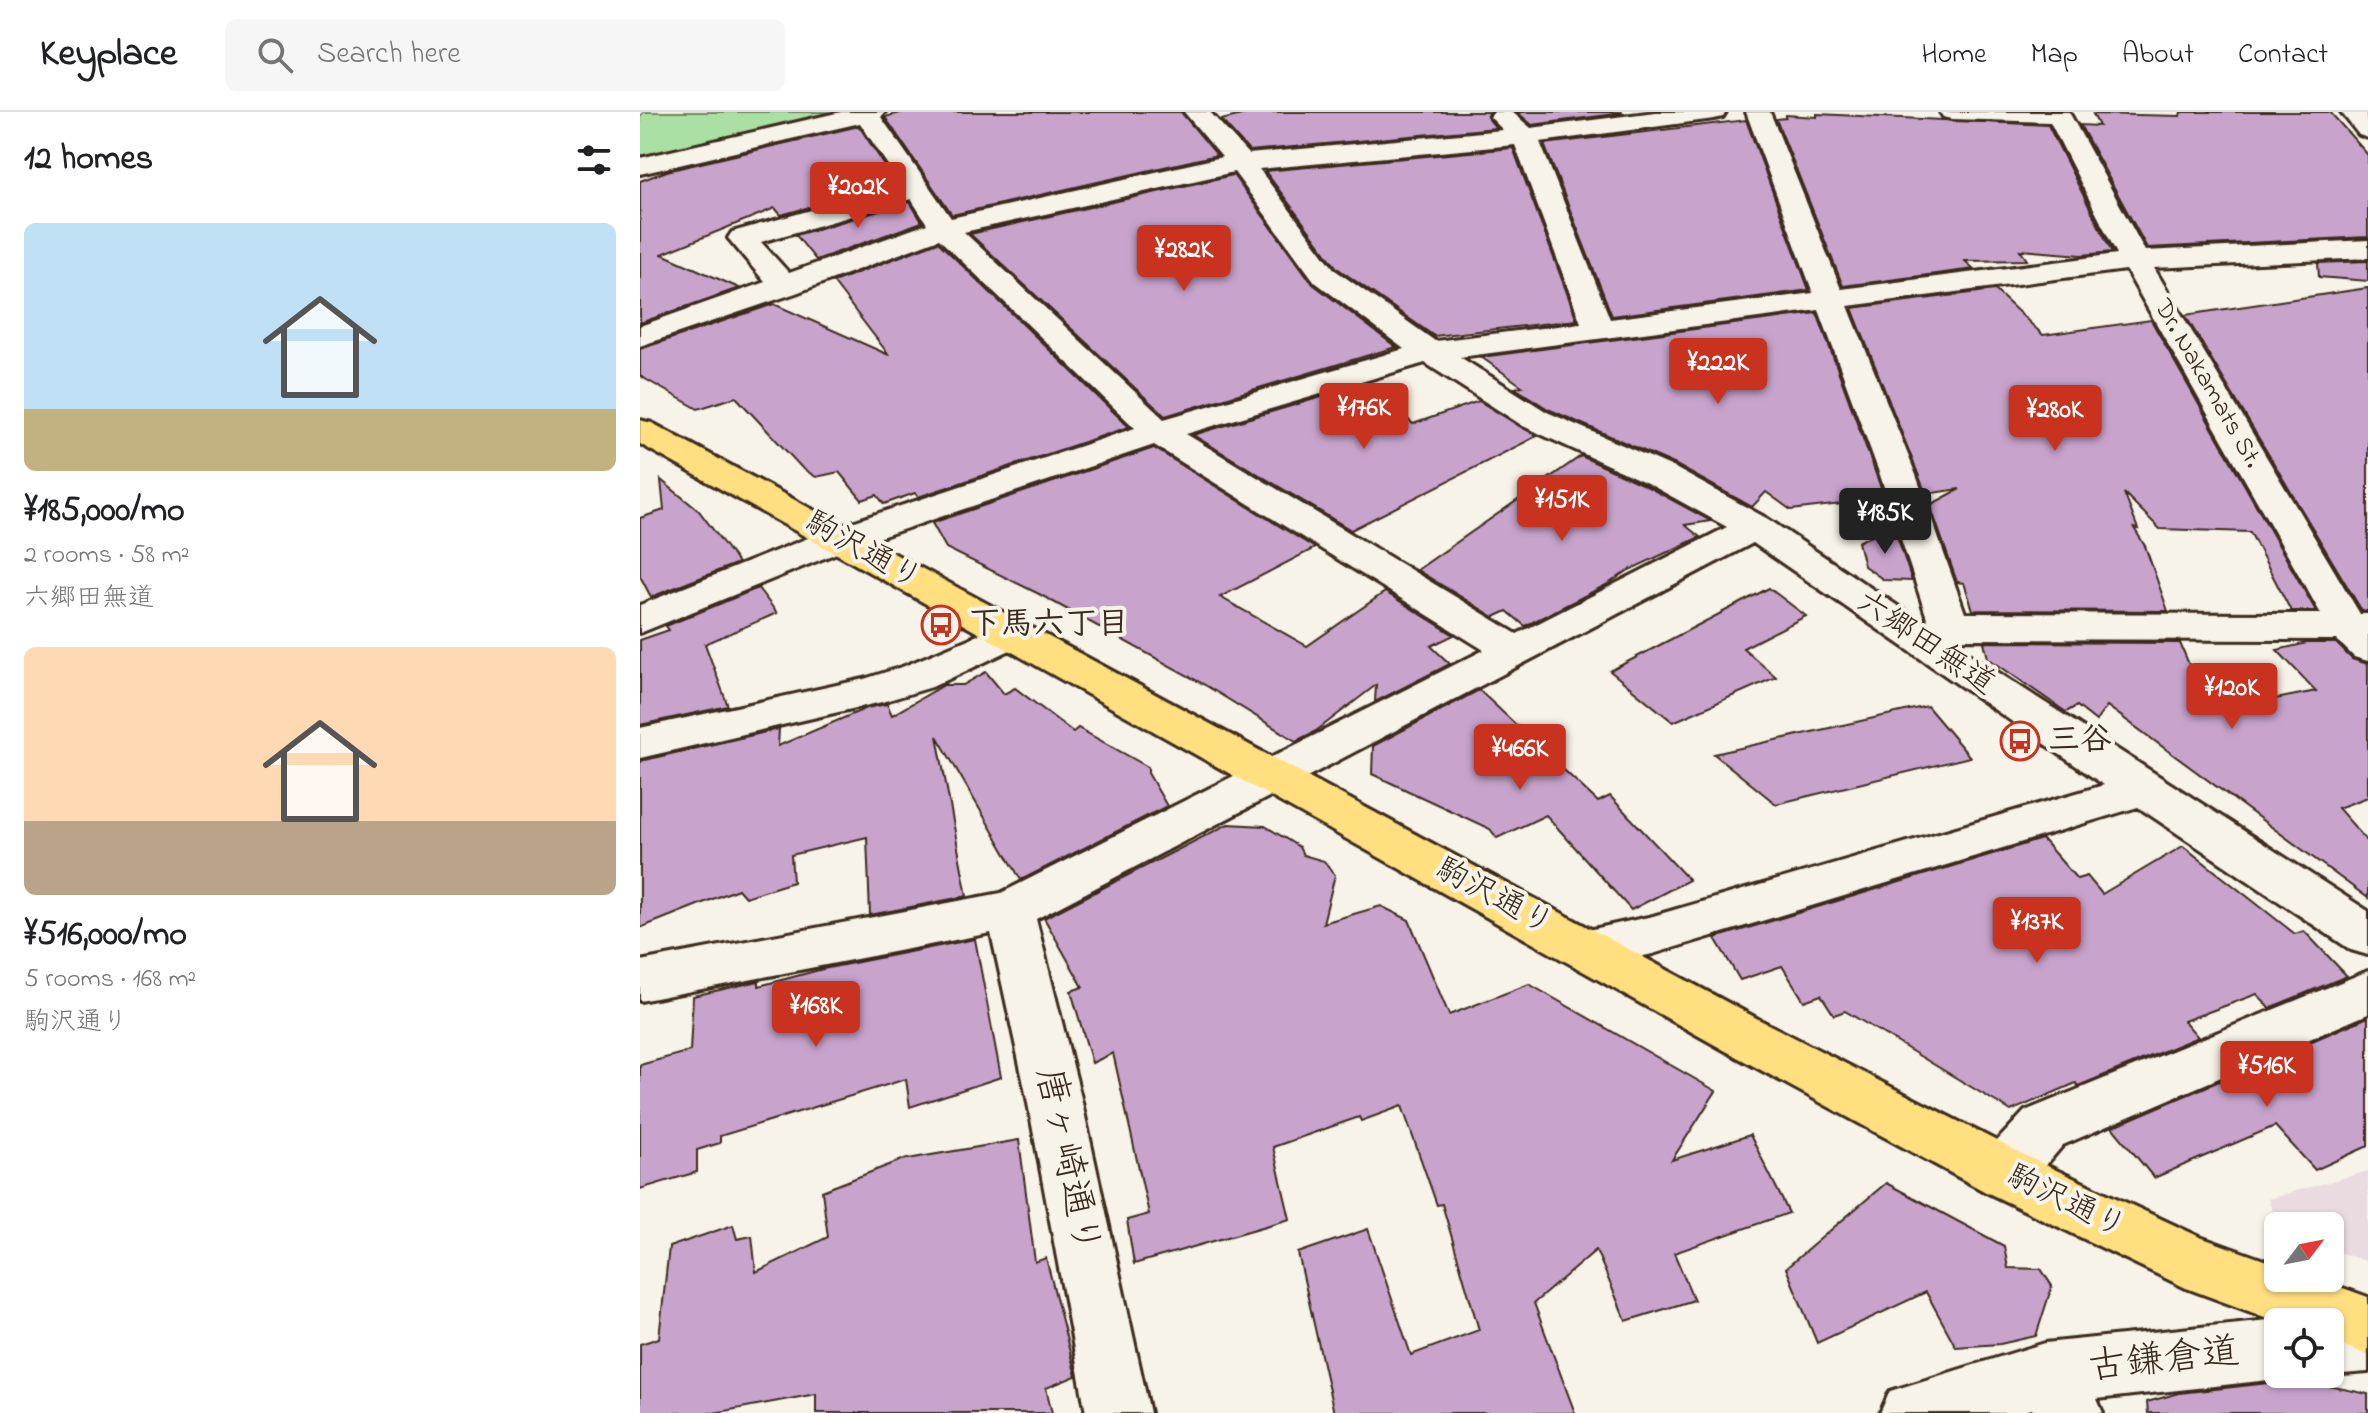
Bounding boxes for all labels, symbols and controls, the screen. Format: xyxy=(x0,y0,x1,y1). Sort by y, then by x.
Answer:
search box xyxy=(225,19,785,91)
text: Keyplace xyxy=(40,27,177,83)
icon: search xyxy=(253,33,297,77)
text: Search here xyxy=(317,33,461,77)
text: Home xyxy=(1921,35,1987,76)
text: Map xyxy=(2031,35,2078,76)
text: About xyxy=(2122,35,2194,76)
text: Contact xyxy=(2238,35,2328,76)
text: 12 homes xyxy=(24,135,153,185)
icon: filters xyxy=(572,138,616,182)
pin: ¥202K xyxy=(802,162,914,230)
text: ¥202K xyxy=(828,169,888,207)
pin: ¥282K xyxy=(1128,225,1240,293)
text: ¥282K xyxy=(1155,232,1213,270)
icon: home xyxy=(248,275,392,419)
street label: Dr. Nakamats St. xyxy=(2143,292,2271,476)
pin: ¥222K xyxy=(1662,338,1774,406)
text: ¥222K xyxy=(1687,345,1749,383)
pin: ¥176K xyxy=(1308,383,1420,451)
pin: ¥280K xyxy=(1999,385,2111,453)
text: ¥176K xyxy=(1337,390,1391,428)
text: ¥280K xyxy=(2027,392,2083,430)
pin: ¥151K xyxy=(1506,475,1618,543)
text: ¥151K xyxy=(1535,482,1589,520)
text: ¥185,000/mo xyxy=(24,487,185,537)
pin: ¥185K xyxy=(1829,488,1941,556)
text: ¥185K xyxy=(1857,495,1913,533)
street label: 駒沢通り xyxy=(796,500,930,604)
text: 2 rooms · 58 m² xyxy=(24,537,190,575)
text: 六郷田無道 xyxy=(24,580,154,618)
street label: 六郷田無道 xyxy=(1846,580,2004,708)
place label: 下馬六丁目 xyxy=(969,602,1129,649)
bus stop icon: 下馬六丁目 xyxy=(920,604,962,646)
pin: ¥120K xyxy=(2176,663,2288,731)
text: ¥120K xyxy=(2204,670,2260,708)
icon: home xyxy=(248,699,392,843)
place label: 三谷 xyxy=(2048,718,2112,765)
bus stop icon: 三谷 xyxy=(1999,720,2041,762)
pin: ¥466K xyxy=(1464,724,1576,792)
text: ¥466K xyxy=(1492,731,1548,769)
street label: 駒沢通り xyxy=(1426,847,1562,949)
pin: ¥137K xyxy=(1981,897,2093,965)
text: ¥137K xyxy=(2011,904,2063,942)
text: ¥516,000/mo xyxy=(24,911,187,961)
text: 5 rooms · 168 m² xyxy=(24,961,196,999)
pin: ¥168K xyxy=(760,981,872,1049)
text: ¥168K xyxy=(790,988,842,1026)
text: 駒沢通り xyxy=(24,1004,128,1042)
pin: ¥516K xyxy=(2211,1041,2323,1109)
text: ¥516K xyxy=(2238,1048,2296,1086)
street label: 唐ヶ崎通り xyxy=(1019,1062,1113,1260)
street label: 駒沢通り xyxy=(1998,1154,2134,1252)
north arrow xyxy=(2264,1212,2344,1292)
map controls xyxy=(2264,1212,2344,1388)
button: locate xyxy=(2264,1308,2344,1388)
street label: 古鎌倉道 xyxy=(2085,1325,2243,1397)

